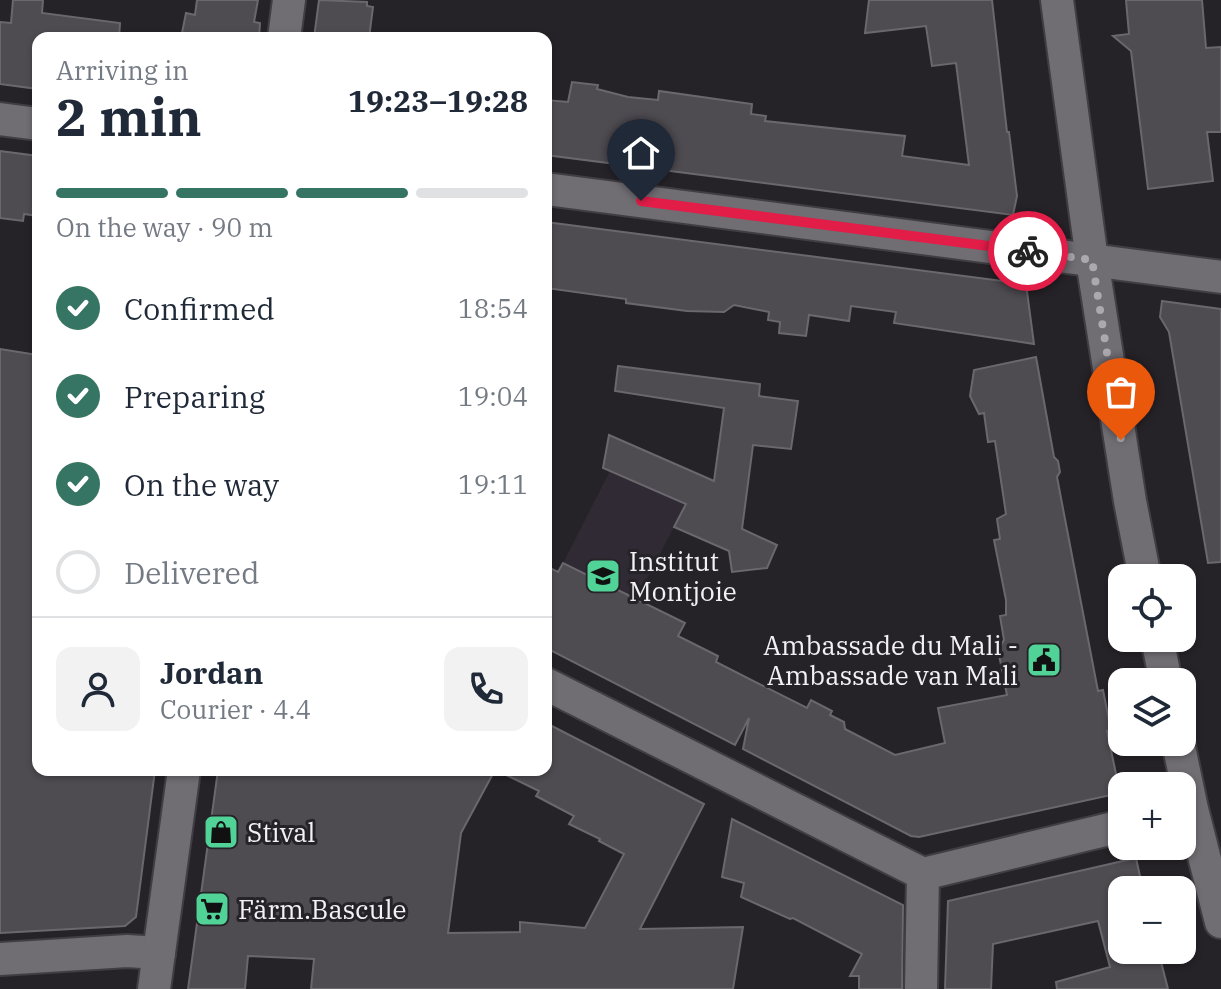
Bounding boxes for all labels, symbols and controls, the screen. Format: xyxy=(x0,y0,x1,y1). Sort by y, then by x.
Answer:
text: Arriving in xyxy=(56,53,189,87)
text: 19:23–19:28 xyxy=(348,81,528,120)
text: 2 min xyxy=(56,83,202,150)
pin xyxy=(607,119,675,201)
icon: home xyxy=(619,131,663,175)
text: On the way · 90 m xyxy=(56,210,273,244)
courier xyxy=(988,211,1068,291)
icon: bike xyxy=(1006,229,1050,273)
icon: check xyxy=(56,286,100,330)
text: Confirmed xyxy=(124,289,275,328)
text: 18:54 xyxy=(458,291,528,325)
pin xyxy=(1087,358,1155,440)
icon: bag xyxy=(1099,370,1143,414)
icon: check xyxy=(56,374,100,418)
text: Preparing xyxy=(124,377,265,416)
text: 19:04 xyxy=(458,379,528,413)
icon: check xyxy=(56,462,100,506)
text: On the way xyxy=(124,465,279,504)
text: 19:11 xyxy=(458,467,528,501)
place label: Institut Montjoie xyxy=(629,544,737,608)
text: Delivered xyxy=(124,553,259,592)
school or university icon: Institut Montjoie xyxy=(584,557,622,595)
map controls xyxy=(1108,564,1196,964)
button: locate xyxy=(1108,564,1196,652)
place label: Ambassade du Mali - Ambassade van Mali xyxy=(763,628,1018,692)
public building icon: Ambassade du Mali - Ambassade van Mali xyxy=(1025,641,1063,679)
button: person xyxy=(56,647,140,731)
button: phone xyxy=(444,647,528,731)
text: Jordan xyxy=(160,653,263,692)
button: layers xyxy=(1108,668,1196,756)
text: Courier · 4.4 xyxy=(160,692,311,726)
button: + xyxy=(1108,772,1196,860)
shop icon: Stival xyxy=(202,813,240,851)
place label: Stival xyxy=(247,815,315,849)
button: − xyxy=(1108,876,1196,964)
supermarket icon: Färm.Bascule xyxy=(193,890,231,928)
place label: Färm.Bascule xyxy=(238,892,407,926)

